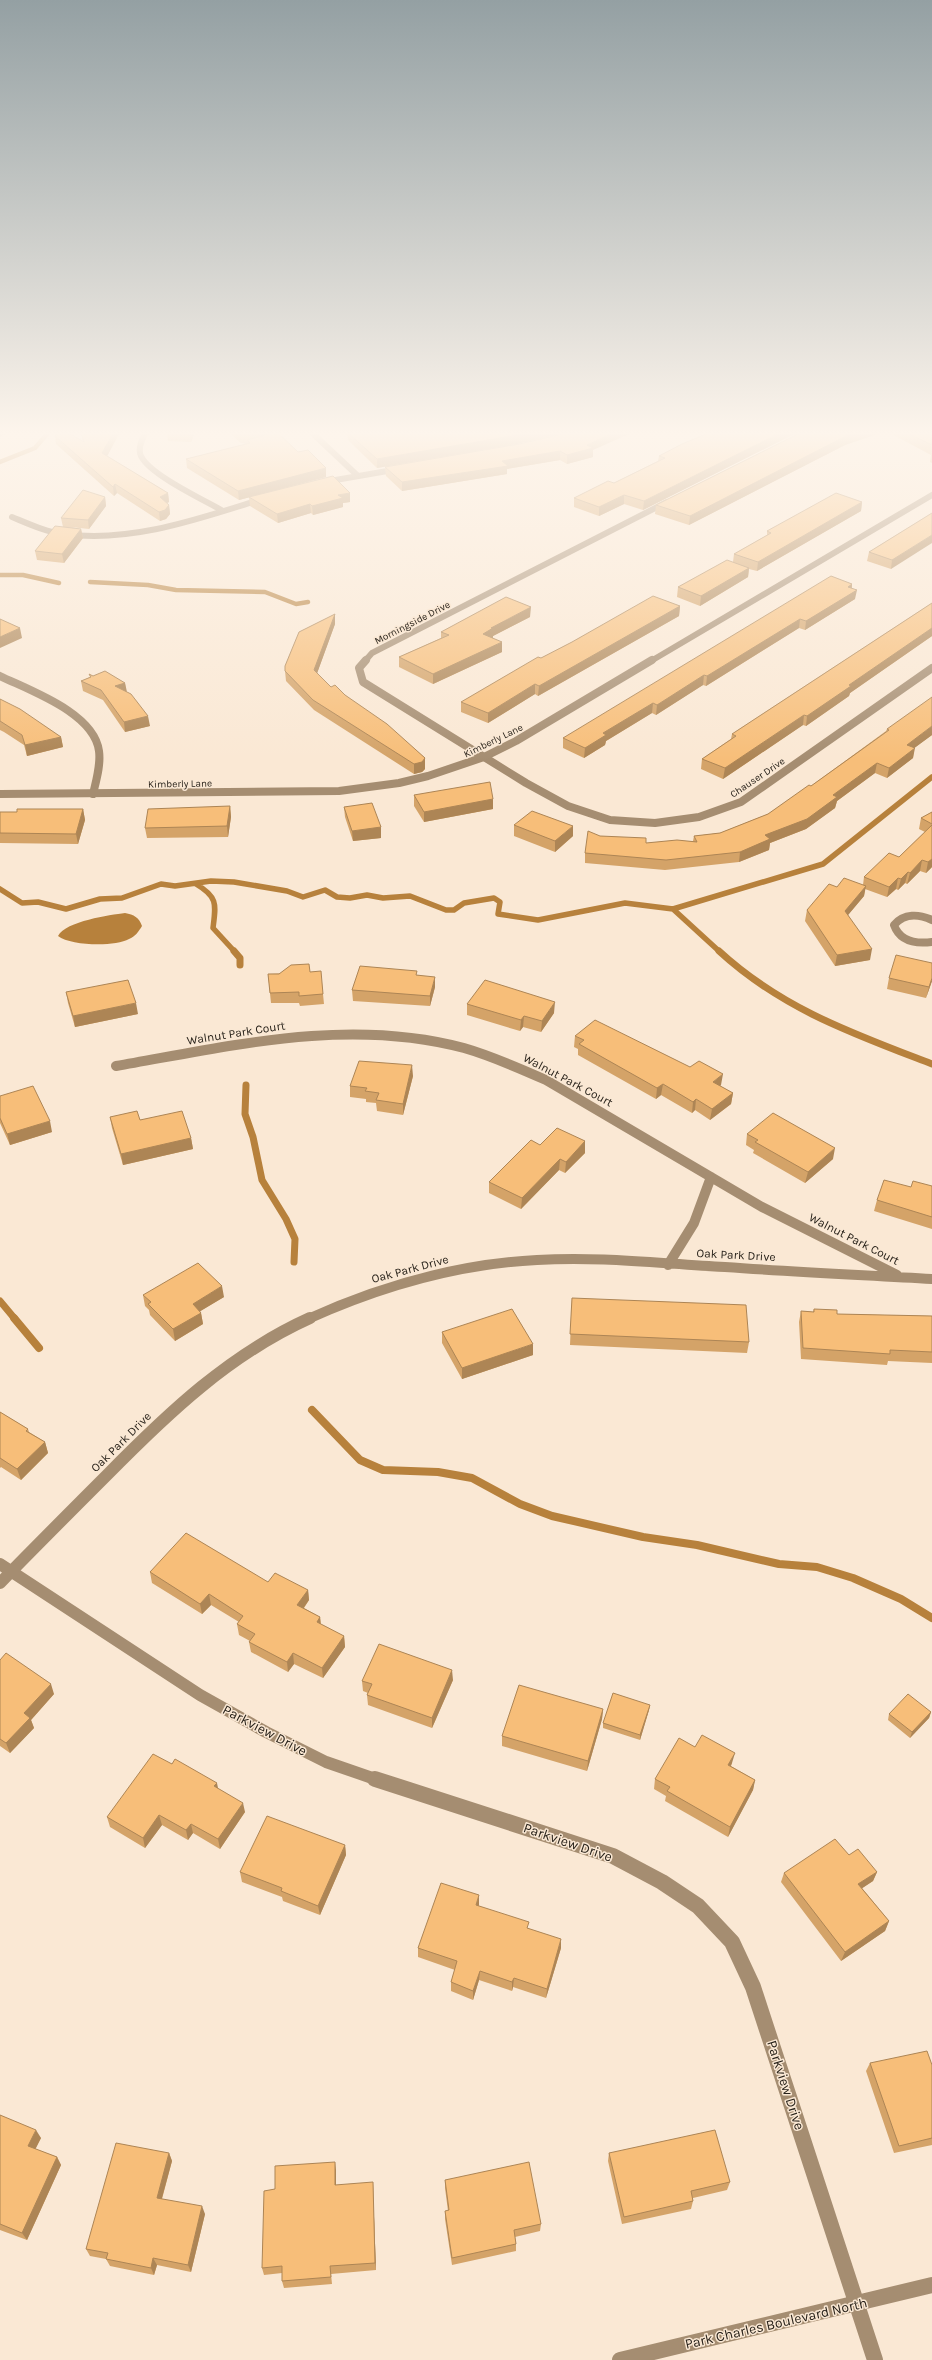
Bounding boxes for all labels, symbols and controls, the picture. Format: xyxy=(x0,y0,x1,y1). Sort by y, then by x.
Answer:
street label: Morningside Drive xyxy=(373,599,452,647)
street label: Kimberly Lane xyxy=(462,721,525,760)
street label: Chauser Drive xyxy=(728,755,787,801)
street label: Kimberly Lane xyxy=(148,777,212,791)
street label: Walnut Park Court xyxy=(186,1018,287,1048)
street label: Walnut Park Court xyxy=(521,1050,616,1110)
street label: Walnut Park Court xyxy=(807,1210,902,1268)
street label: Oak Park Drive xyxy=(696,1246,776,1264)
street label: Oak Park Drive xyxy=(370,1252,450,1286)
street label: Oak Park Drive xyxy=(88,1409,154,1475)
street label: Parkview Drive xyxy=(220,1701,310,1760)
street label: Parkview Drive xyxy=(521,1819,615,1866)
street label: Parkview Drive xyxy=(763,2038,808,2132)
street label: Park Charles Boulevard North xyxy=(683,2294,869,2353)

